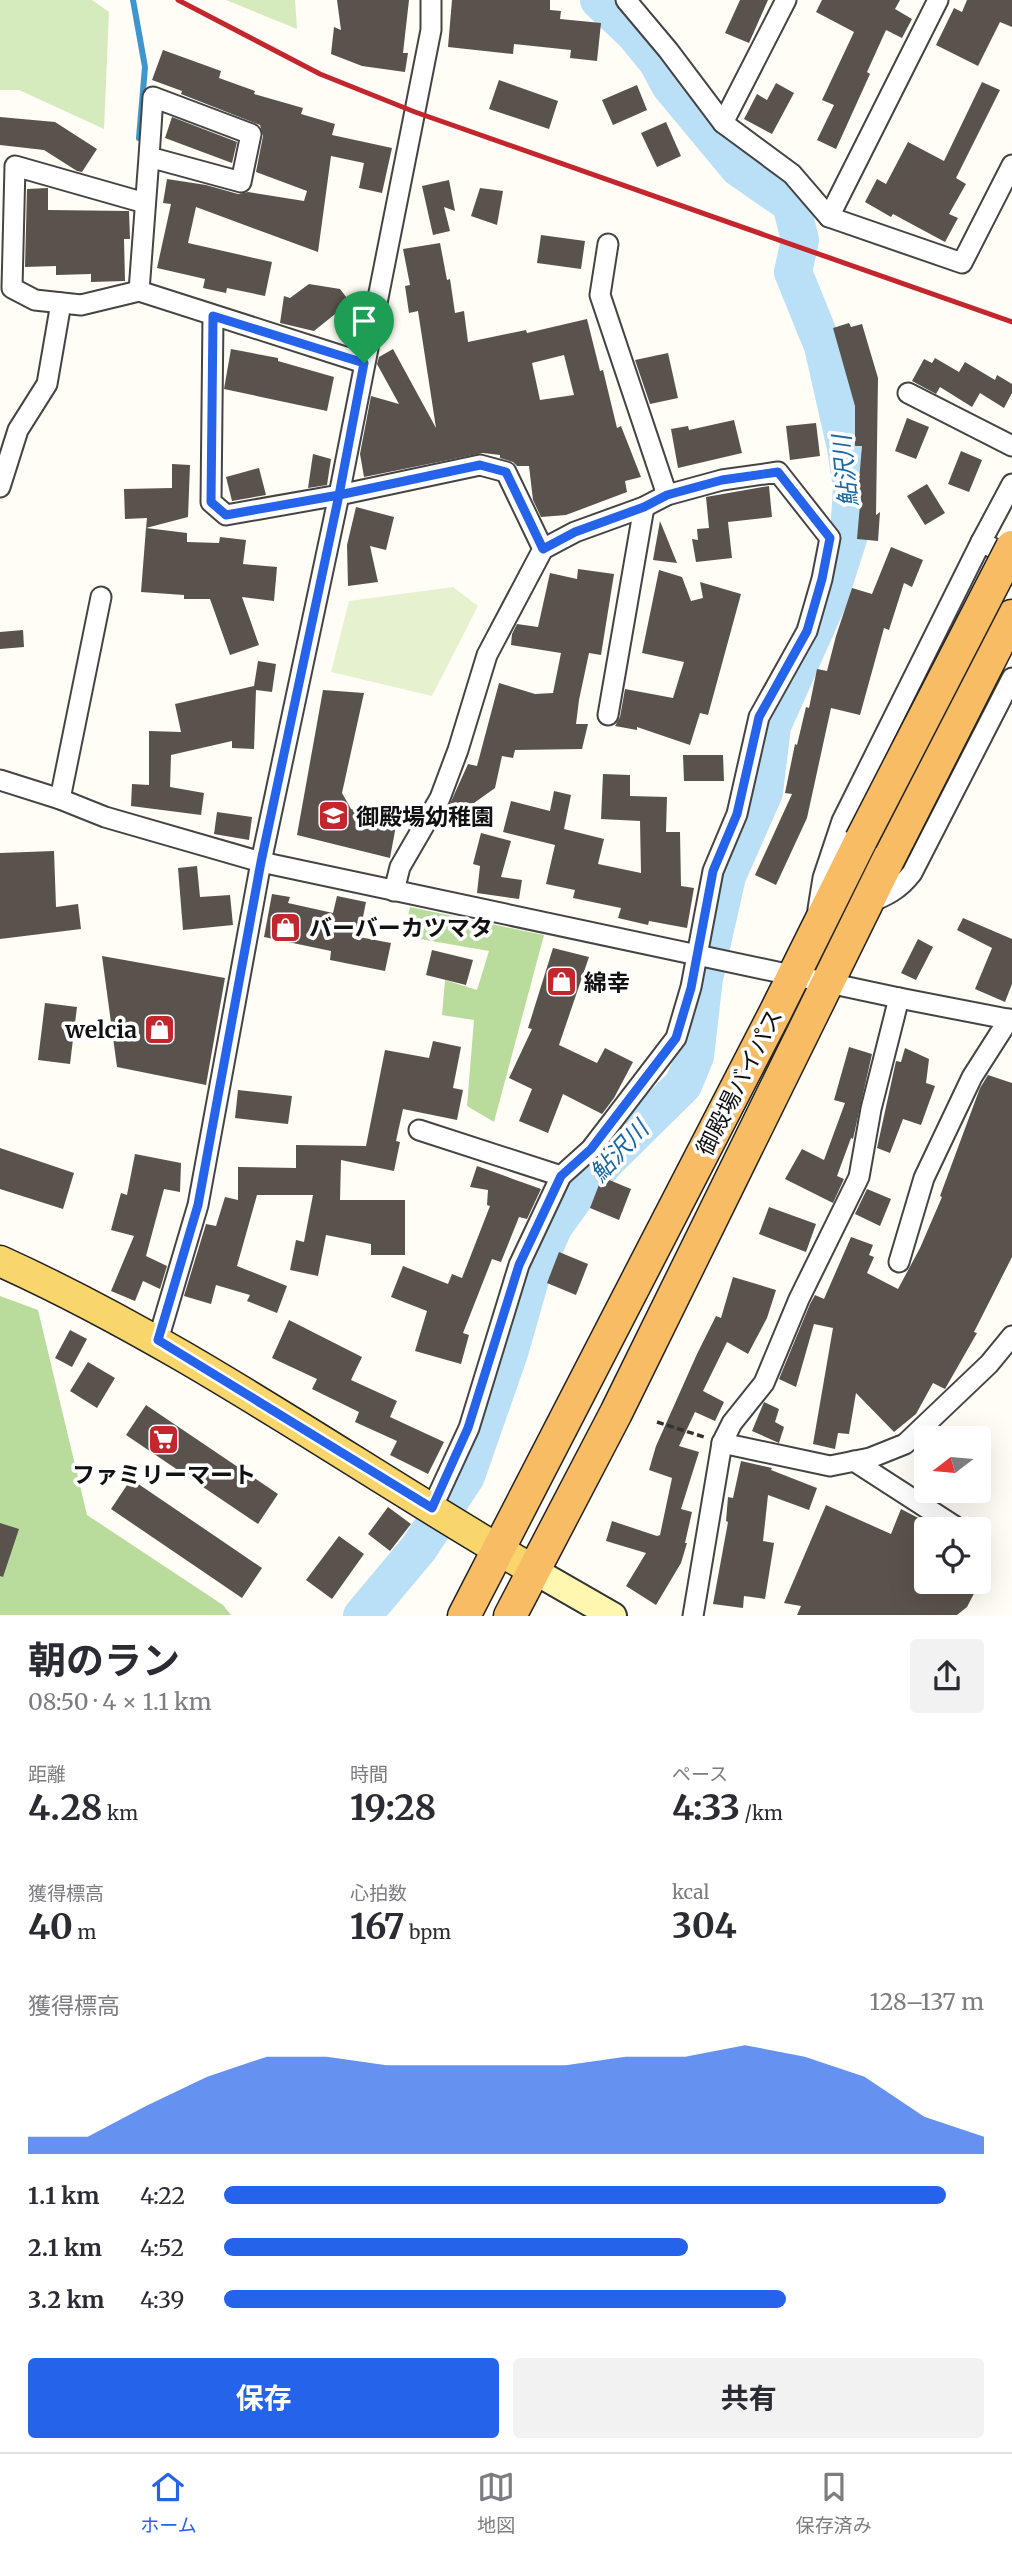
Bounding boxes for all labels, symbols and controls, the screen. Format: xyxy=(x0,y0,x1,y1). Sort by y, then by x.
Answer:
pin xyxy=(334,291,394,363)
icon: arrive xyxy=(345,302,383,340)
water label: 鮎沢川 xyxy=(826,431,864,508)
school or university icon: 御殿場幼稚園 xyxy=(316,799,350,833)
place label: 御殿場幼稚園 xyxy=(356,802,494,831)
shop icon: バーバーカツマタ xyxy=(269,910,303,944)
place label: バーバーカツマタ xyxy=(309,913,493,942)
shop icon: 綿幸 xyxy=(544,965,578,999)
place label: 綿幸 xyxy=(584,968,630,997)
street label: 御殿場バイパス xyxy=(690,1004,788,1160)
shop icon: welcia xyxy=(143,1012,177,1046)
place label: welcia xyxy=(64,1015,137,1044)
water label: 鮎沢川 xyxy=(583,1112,657,1188)
supermarket icon: ファミリーマート xyxy=(147,1423,181,1457)
north arrow xyxy=(914,1426,990,1503)
map controls xyxy=(914,1426,991,1594)
place label: ファミリーマート xyxy=(72,1460,256,1489)
button: locate xyxy=(914,1517,991,1594)
text: 朝のラン xyxy=(28,1637,180,1684)
button: share xyxy=(910,1639,984,1713)
text: 08:50 · 4 × 1.1 km xyxy=(28,1687,212,1716)
text: 距離 xyxy=(28,1762,66,1786)
text: 時間 xyxy=(350,1762,388,1786)
text: ペース xyxy=(672,1762,728,1786)
text: 4.28 xyxy=(28,1786,103,1830)
text: 19:28 xyxy=(350,1786,436,1830)
text: 4:33 xyxy=(672,1786,740,1830)
text: km xyxy=(103,1801,138,1825)
text: /km xyxy=(740,1801,783,1825)
text: kcal xyxy=(672,1880,709,1904)
text: 獲得標高 xyxy=(28,1881,104,1905)
text: 心拍数 xyxy=(350,1881,407,1905)
text: 304 xyxy=(672,1904,737,1948)
text: 40 xyxy=(28,1905,73,1949)
text: 167 xyxy=(350,1905,405,1949)
text: m xyxy=(73,1920,96,1944)
text: bpm xyxy=(405,1920,451,1944)
text: 128–137 m xyxy=(870,1987,984,2016)
text: 獲得標高 xyxy=(28,1991,120,2020)
text: 1.1 km xyxy=(28,2181,99,2210)
text: 4:22 xyxy=(140,2181,185,2210)
text: 2.1 km xyxy=(28,2233,102,2262)
text: 4:52 xyxy=(140,2233,184,2262)
text: 3.2 km xyxy=(28,2285,105,2314)
text: 4:39 xyxy=(140,2285,184,2314)
button: 保存 xyxy=(28,2358,499,2438)
button: 共有 xyxy=(513,2358,984,2438)
tab: ホーム xyxy=(140,2468,197,2537)
tab: 地図 xyxy=(477,2468,515,2537)
tab: 保存済み xyxy=(796,2468,872,2537)

